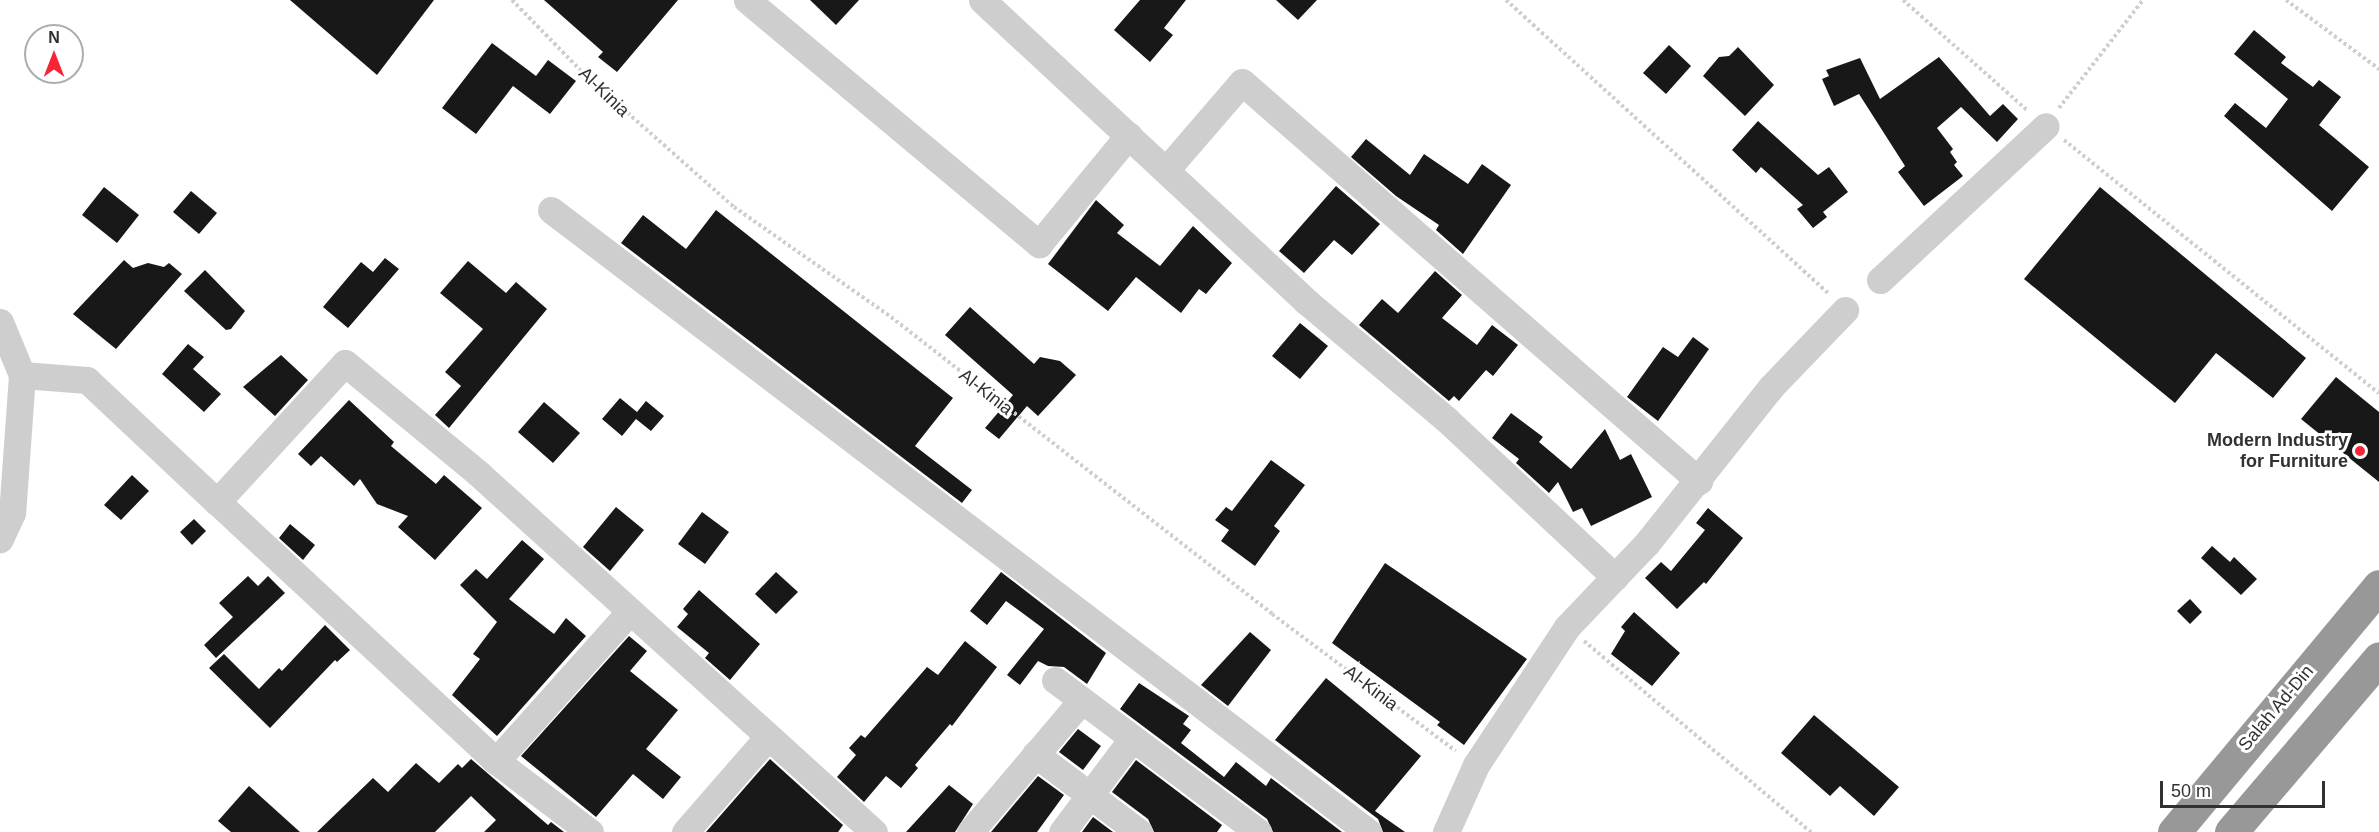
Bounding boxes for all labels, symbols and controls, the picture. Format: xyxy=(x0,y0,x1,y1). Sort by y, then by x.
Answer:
north arrow xyxy=(24,24,84,84)
text: N xyxy=(48,29,60,46)
street label: Al-Kinia xyxy=(574,63,634,121)
street label: Al-Kinia xyxy=(955,364,1017,420)
place label: Modern Industry for Furniture xyxy=(2207,430,2348,472)
marker: Modern Industry for Furniture xyxy=(2353,444,2367,458)
street label: Salah Ad-Din xyxy=(2234,660,2318,756)
street label: Al-Kinia xyxy=(1340,661,1402,715)
scale bar xyxy=(2163,769,2328,807)
text: 50 m xyxy=(2171,781,2211,801)

